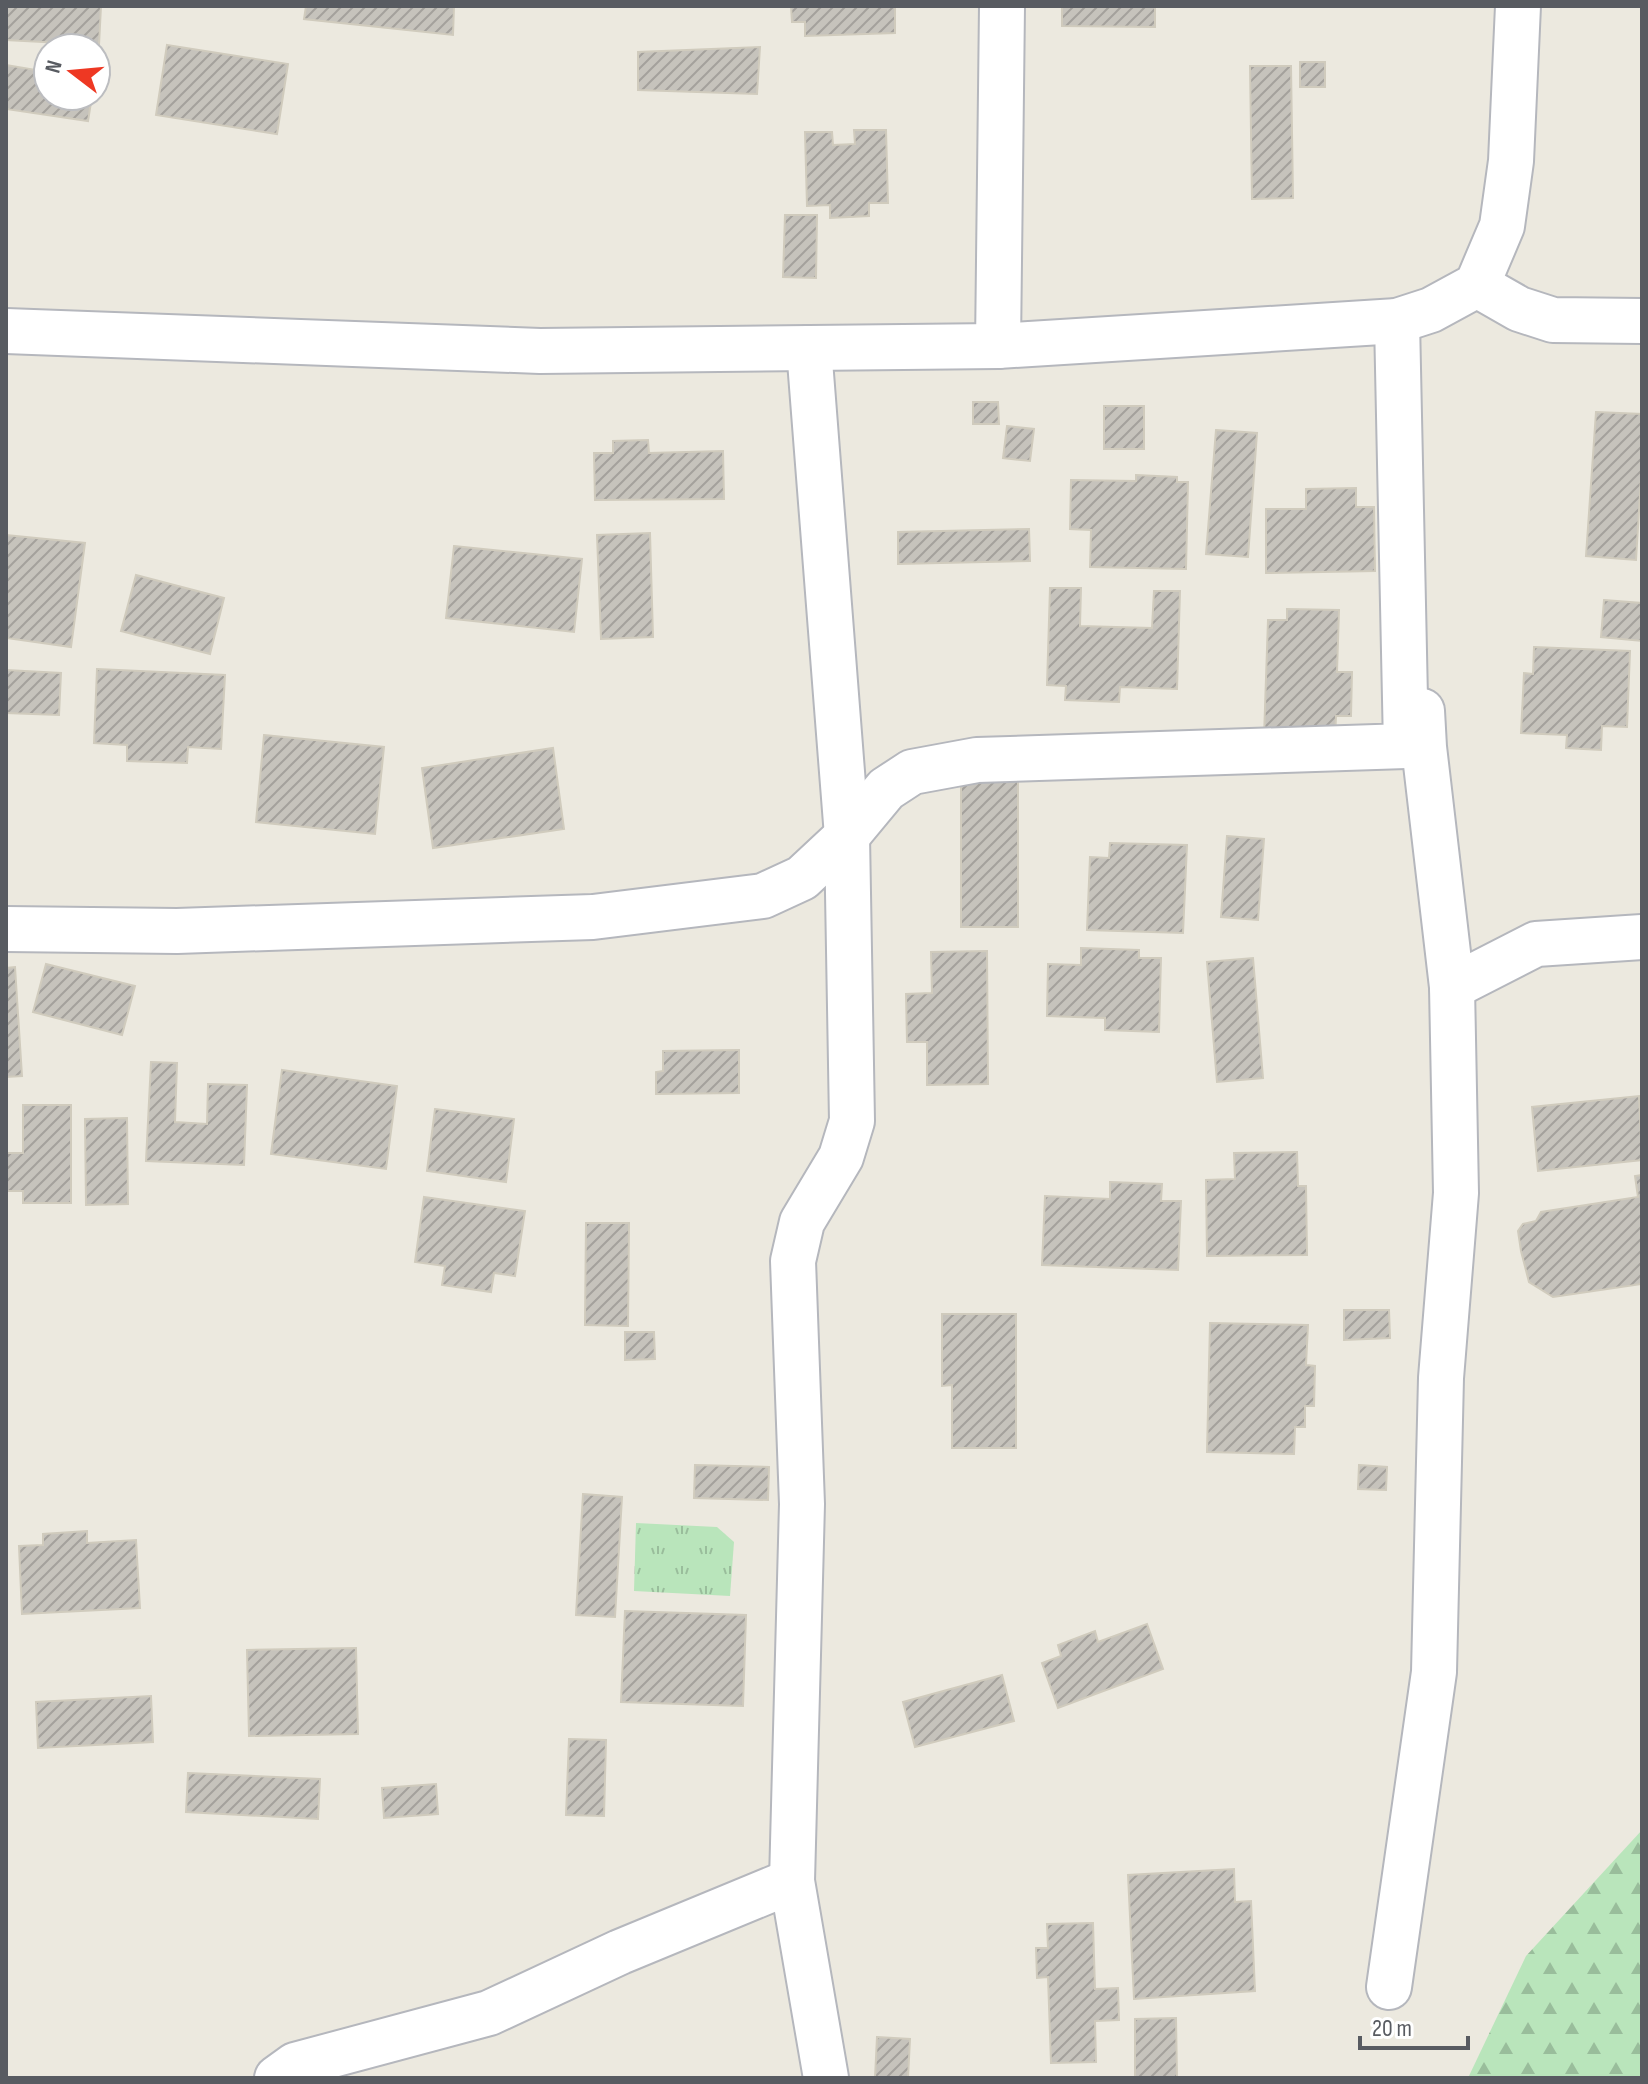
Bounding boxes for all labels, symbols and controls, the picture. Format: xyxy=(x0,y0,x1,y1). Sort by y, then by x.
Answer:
north arrow xyxy=(32,32,112,112)
text: N xyxy=(40,58,69,76)
scale bar xyxy=(1360,2000,1468,2050)
text: 20 m xyxy=(1372,2014,1412,2043)

